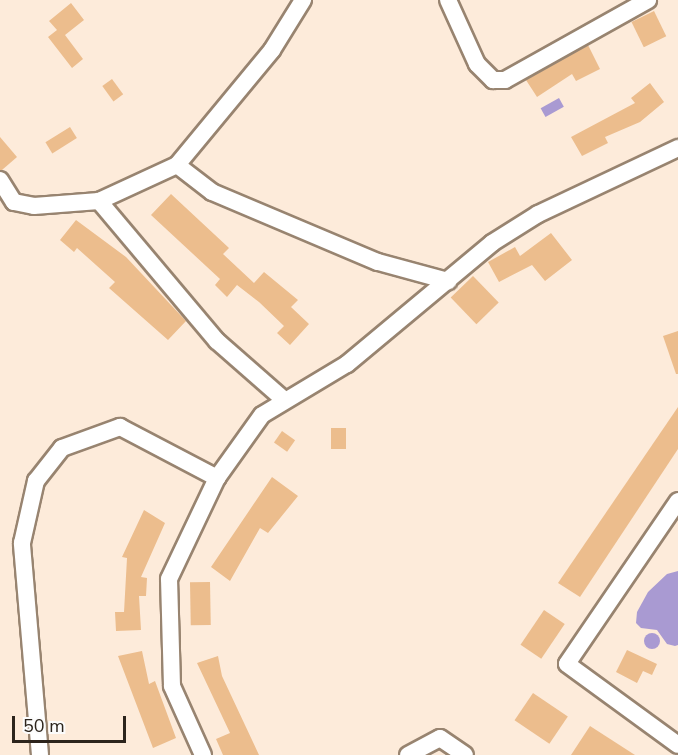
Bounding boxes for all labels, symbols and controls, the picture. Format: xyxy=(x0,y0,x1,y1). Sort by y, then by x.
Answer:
scale bar xyxy=(15,704,129,742)
text: 50 m xyxy=(23,714,65,738)

